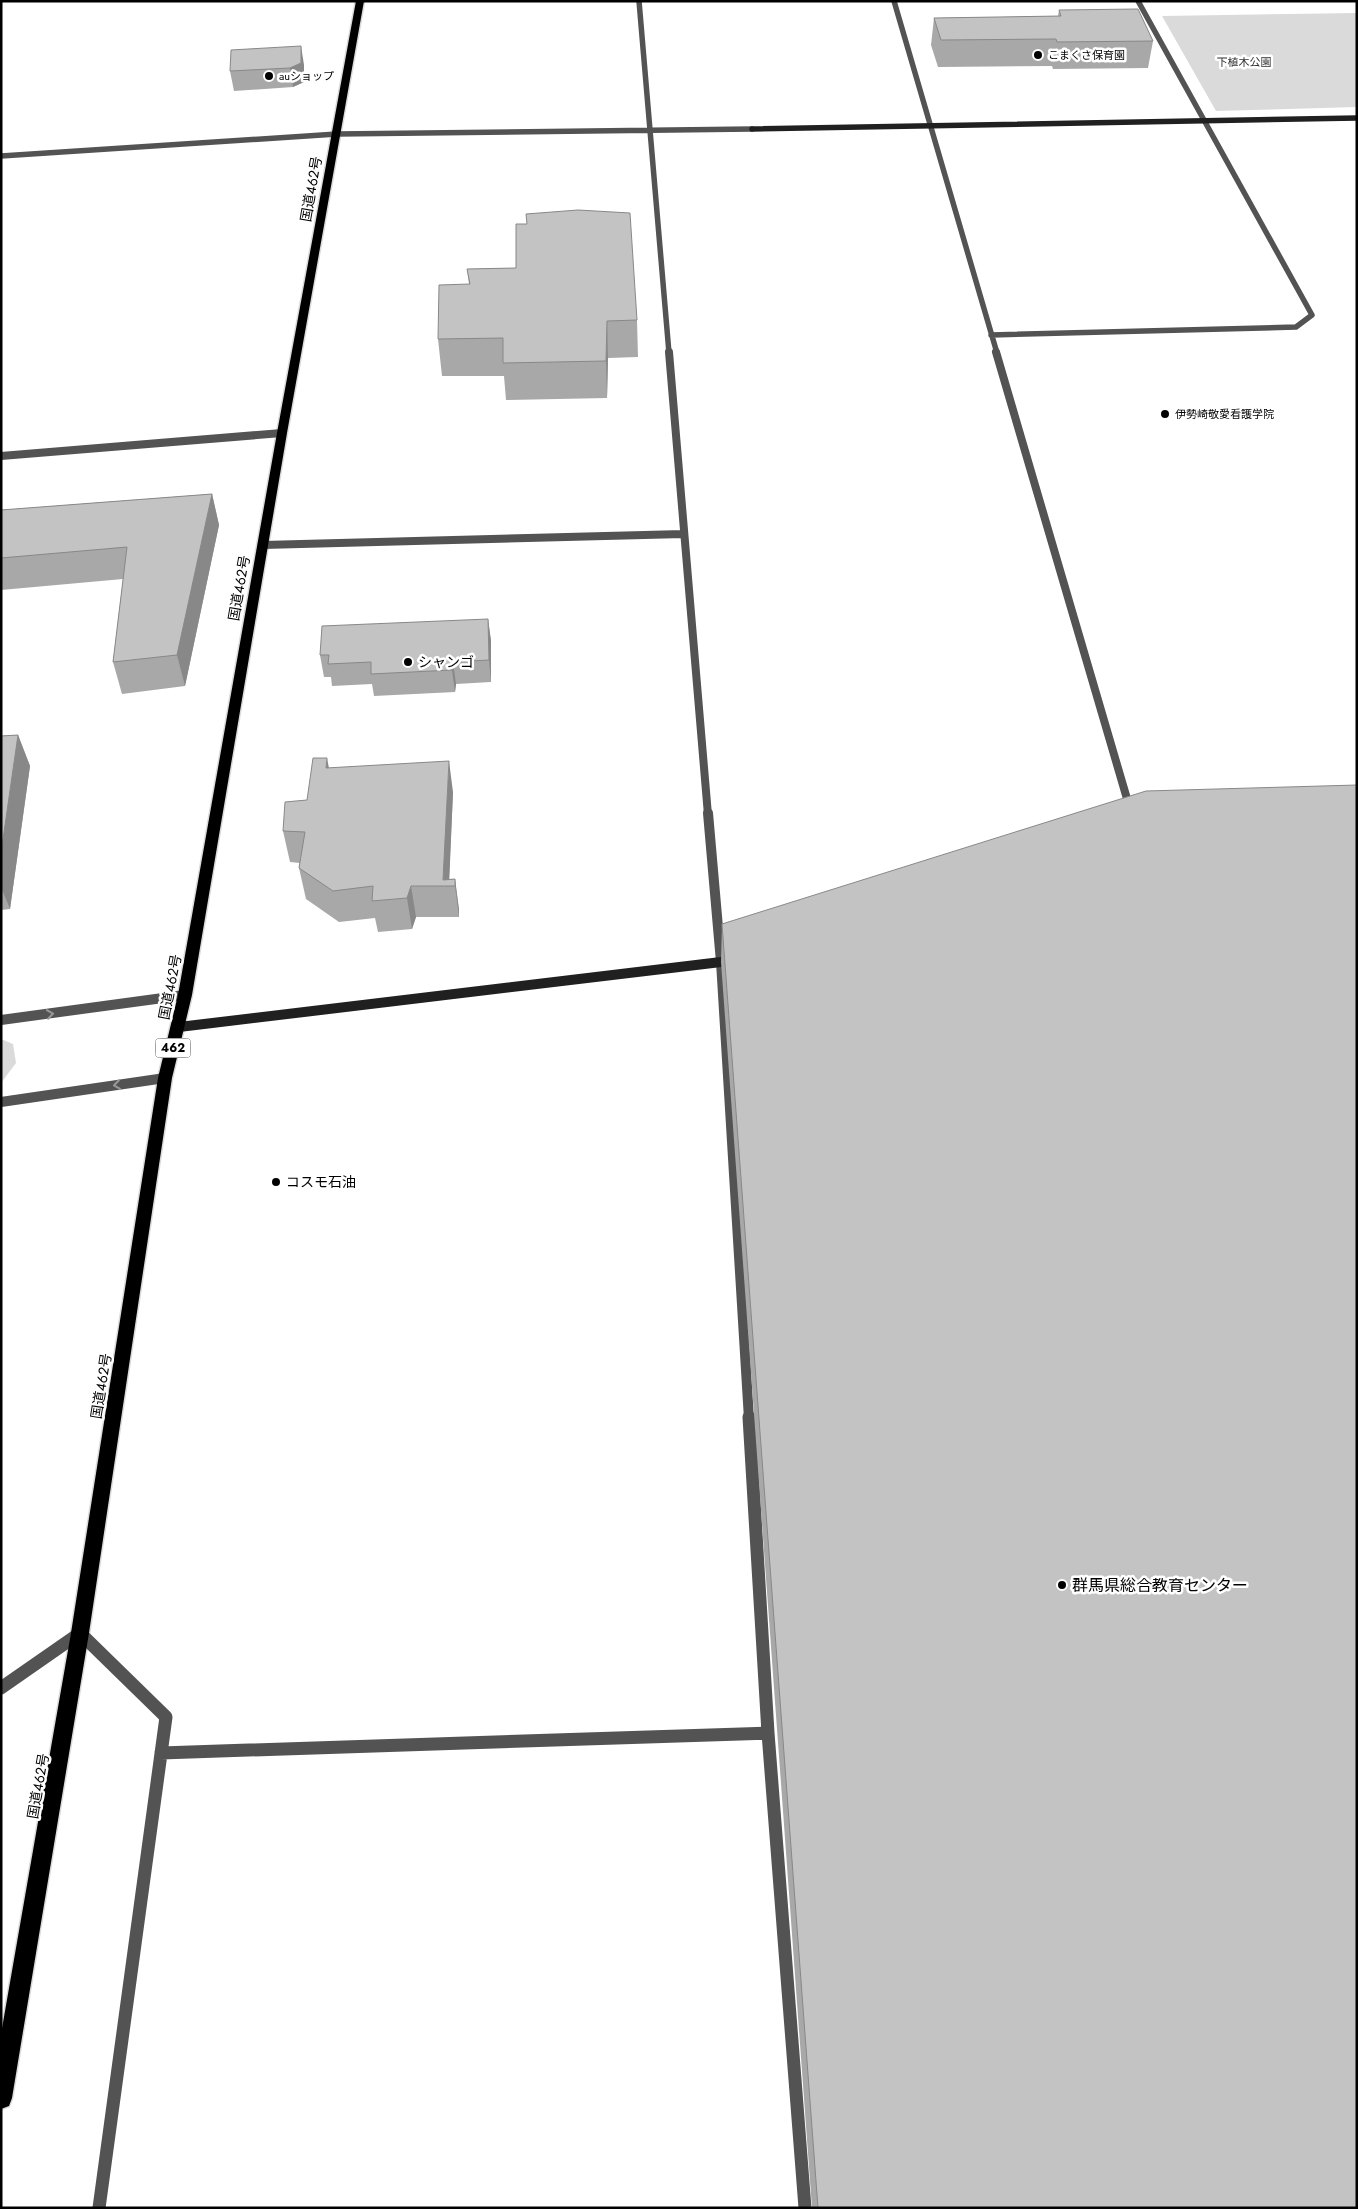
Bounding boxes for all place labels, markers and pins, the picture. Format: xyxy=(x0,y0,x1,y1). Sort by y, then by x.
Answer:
place label: こまくさ保育園 xyxy=(1048,47,1125,63)
marker: こまくさ保育園 xyxy=(1032,49,1044,61)
place label: auショップ xyxy=(279,68,334,84)
marker: auショップ xyxy=(263,70,275,82)
place label: 伊勢崎敬愛看護学院 xyxy=(1175,406,1274,422)
marker: 伊勢崎敬愛看護学院 xyxy=(1159,408,1171,420)
place label: シャンゴ xyxy=(418,652,474,672)
marker: シャンゴ xyxy=(402,656,414,668)
place label: コスモ石油 xyxy=(286,1172,356,1192)
marker: コスモ石油 xyxy=(270,1176,282,1188)
place label: 群馬県総合教育センター xyxy=(1072,1574,1248,1597)
marker: 群馬県総合教育センター xyxy=(1056,1579,1068,1591)

